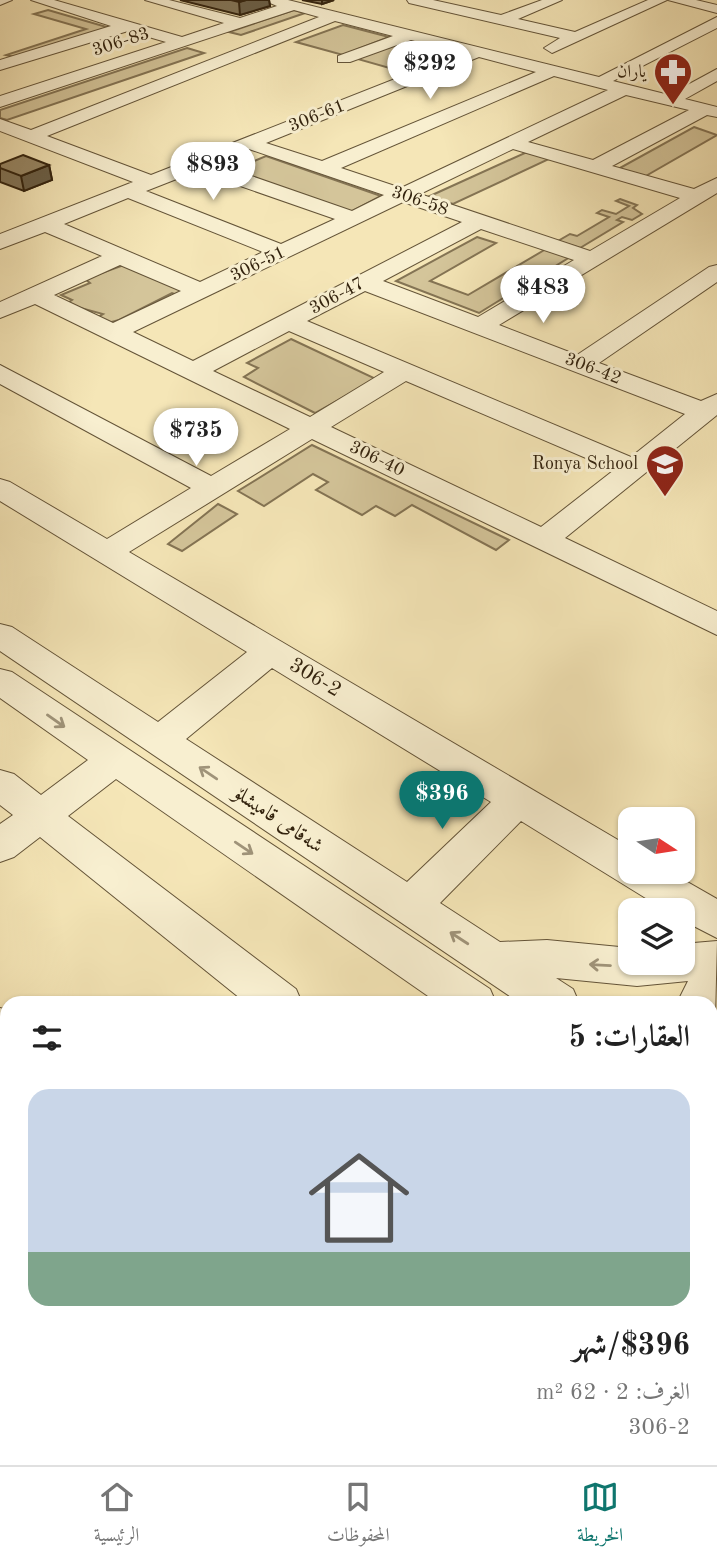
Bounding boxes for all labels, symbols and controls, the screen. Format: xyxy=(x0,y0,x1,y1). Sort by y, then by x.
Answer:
street label: 306-83 xyxy=(90,24,152,60)
pin: $292 xyxy=(389,42,471,101)
pharmacy icon: یاران xyxy=(652,51,694,106)
text: $292 xyxy=(403,52,457,75)
place label: یاران xyxy=(617,63,648,82)
street label: 306-61 xyxy=(286,97,348,135)
pin: $893 xyxy=(172,142,254,202)
text: $893 xyxy=(186,153,240,176)
street label: 306-58 xyxy=(389,183,451,219)
street label: 306-51 xyxy=(228,243,288,285)
pin: $483 xyxy=(502,266,584,325)
street label: 306-47 xyxy=(307,274,367,318)
text: $483 xyxy=(516,276,570,299)
street label: 306-42 xyxy=(562,350,624,388)
pin: $735 xyxy=(155,408,237,468)
text: $735 xyxy=(169,419,223,442)
street label: 306-40 xyxy=(347,438,407,480)
school or university icon: Ronya School xyxy=(644,443,686,498)
place label: Ronya School xyxy=(532,455,638,473)
street label: 306-2 xyxy=(285,654,345,702)
one-way arrow xyxy=(46,714,65,728)
one-way arrow xyxy=(199,766,218,780)
pin: $396 xyxy=(401,772,483,831)
street label: شەقامی قامیشلۆ xyxy=(227,781,327,858)
text: $396 xyxy=(415,782,469,805)
north arrow xyxy=(618,807,695,884)
map controls xyxy=(618,807,695,975)
one-way arrow xyxy=(234,841,253,856)
button: layers xyxy=(618,898,695,975)
one-way arrow xyxy=(450,931,469,946)
one-way arrow xyxy=(589,958,612,971)
icon: filters xyxy=(28,1019,66,1057)
text: العقارات: 5 xyxy=(569,1023,690,1053)
icon: home xyxy=(296,1135,422,1261)
text: $396/شهر xyxy=(572,1331,690,1361)
text: الغرف: 2 · 62 m² xyxy=(536,1381,690,1404)
text: 306-2 xyxy=(628,1416,690,1439)
tab: الرئيسية xyxy=(94,1478,139,1553)
tab: المحفوظات xyxy=(327,1478,390,1553)
tab: الخريطة xyxy=(577,1478,623,1553)

